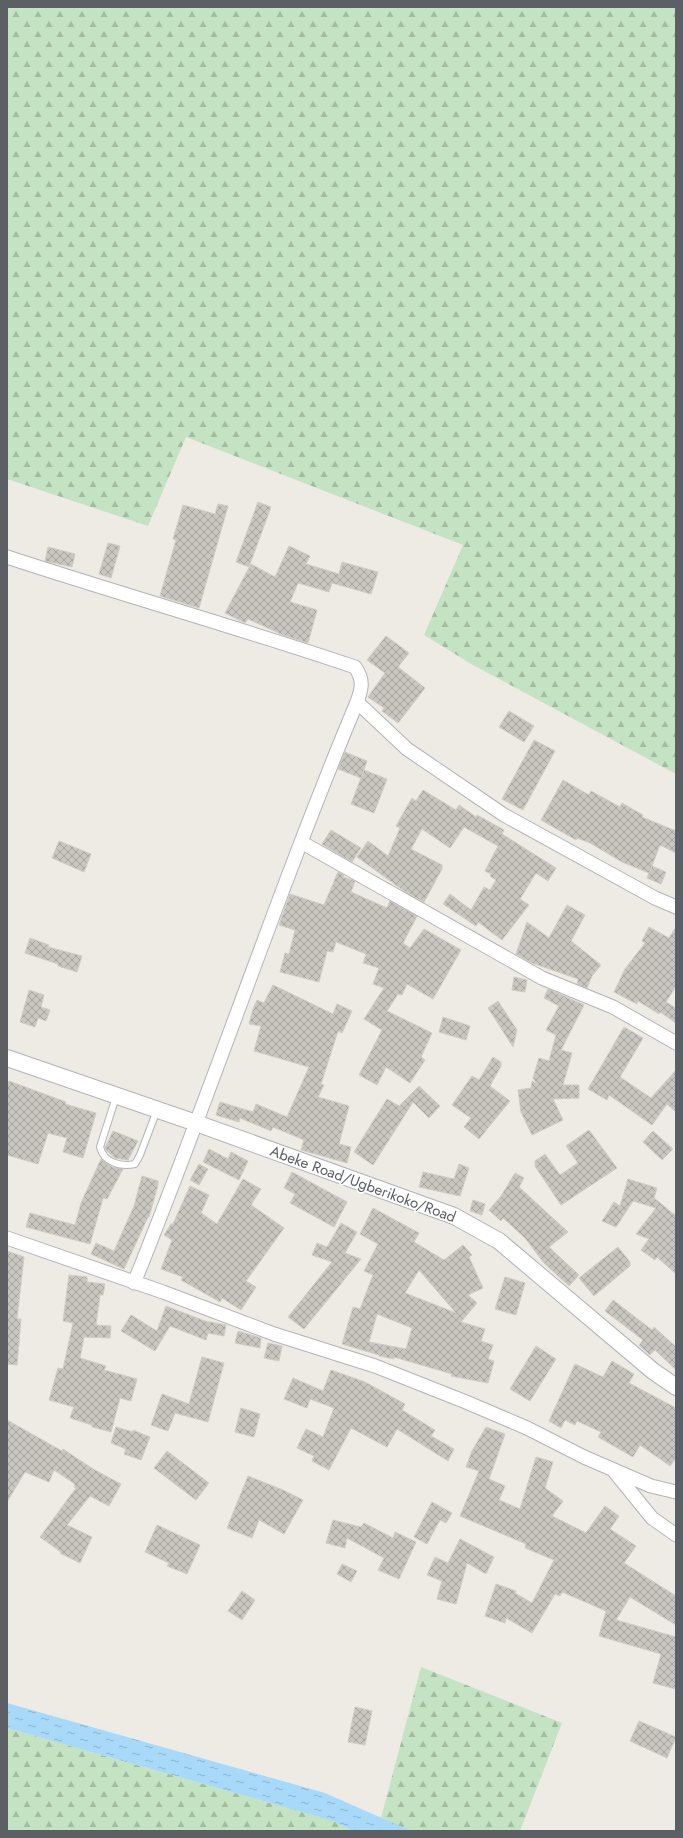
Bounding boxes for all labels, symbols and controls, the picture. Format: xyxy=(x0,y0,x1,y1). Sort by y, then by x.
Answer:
street label: Abeke Road/Ugberikoko/Road xyxy=(267,1140,459,1228)

